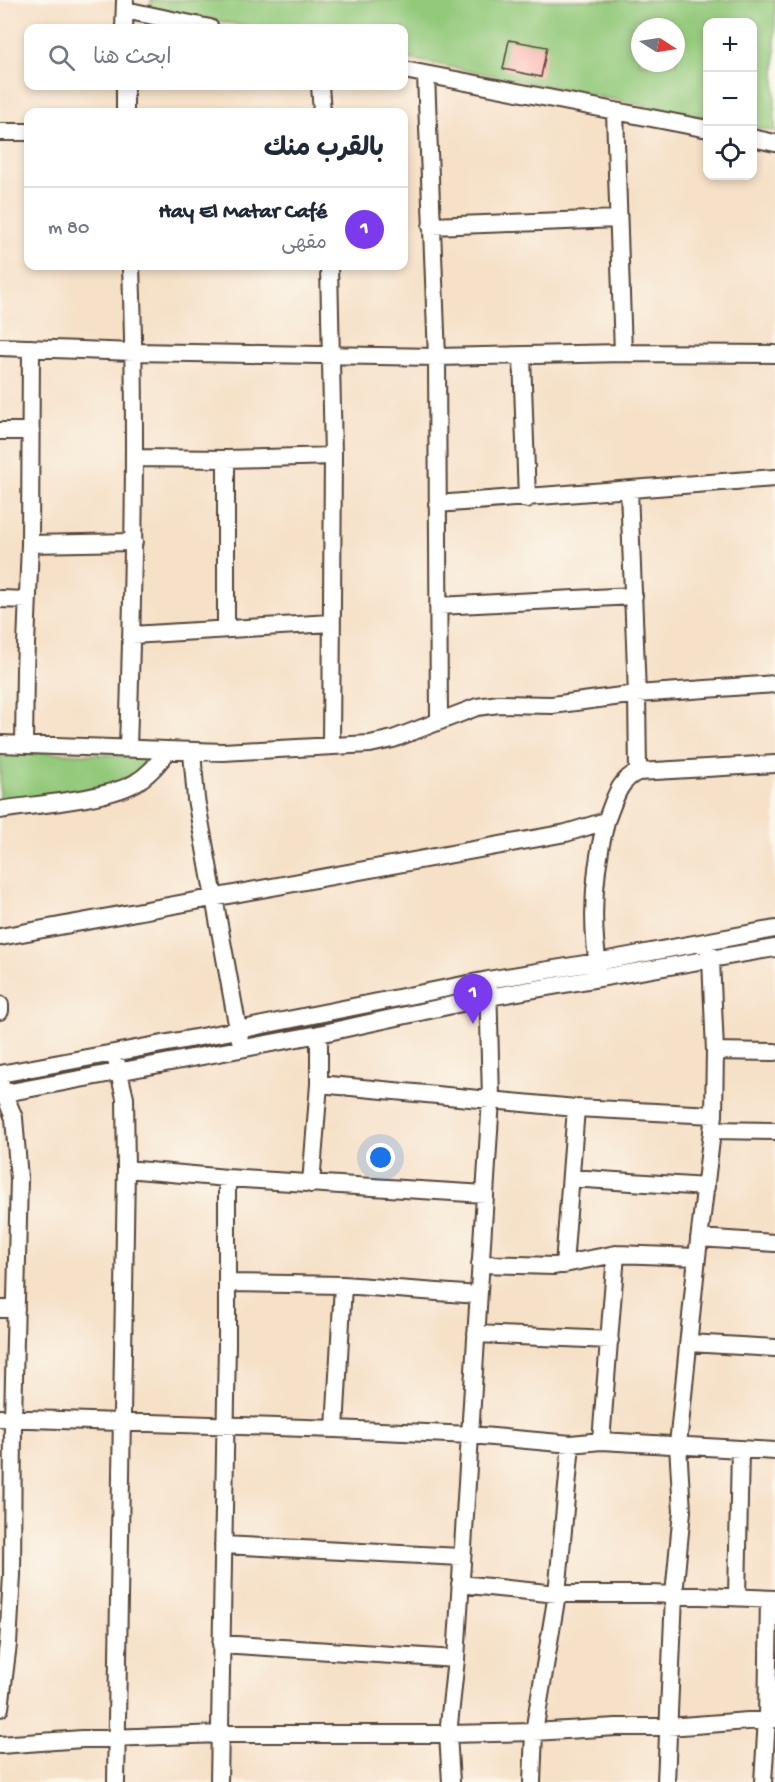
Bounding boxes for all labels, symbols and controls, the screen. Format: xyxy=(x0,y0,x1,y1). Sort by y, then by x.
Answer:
north arrow xyxy=(631,18,685,72)
map controls xyxy=(703,18,757,180)
button: + xyxy=(703,18,757,72)
search box xyxy=(24,24,408,90)
icon: search xyxy=(45,41,78,74)
text: ابحث هنا xyxy=(93,46,172,72)
button: − xyxy=(703,72,757,126)
button: locate xyxy=(703,126,757,180)
text: بالقرب منك xyxy=(264,135,384,166)
text: Hay El Matar Café xyxy=(159,200,327,226)
text: 80 m xyxy=(48,218,89,241)
text: 1 xyxy=(360,218,369,241)
text: مقهى xyxy=(281,233,327,256)
pin: 1 xyxy=(454,974,492,1024)
your location xyxy=(366,1143,395,1172)

